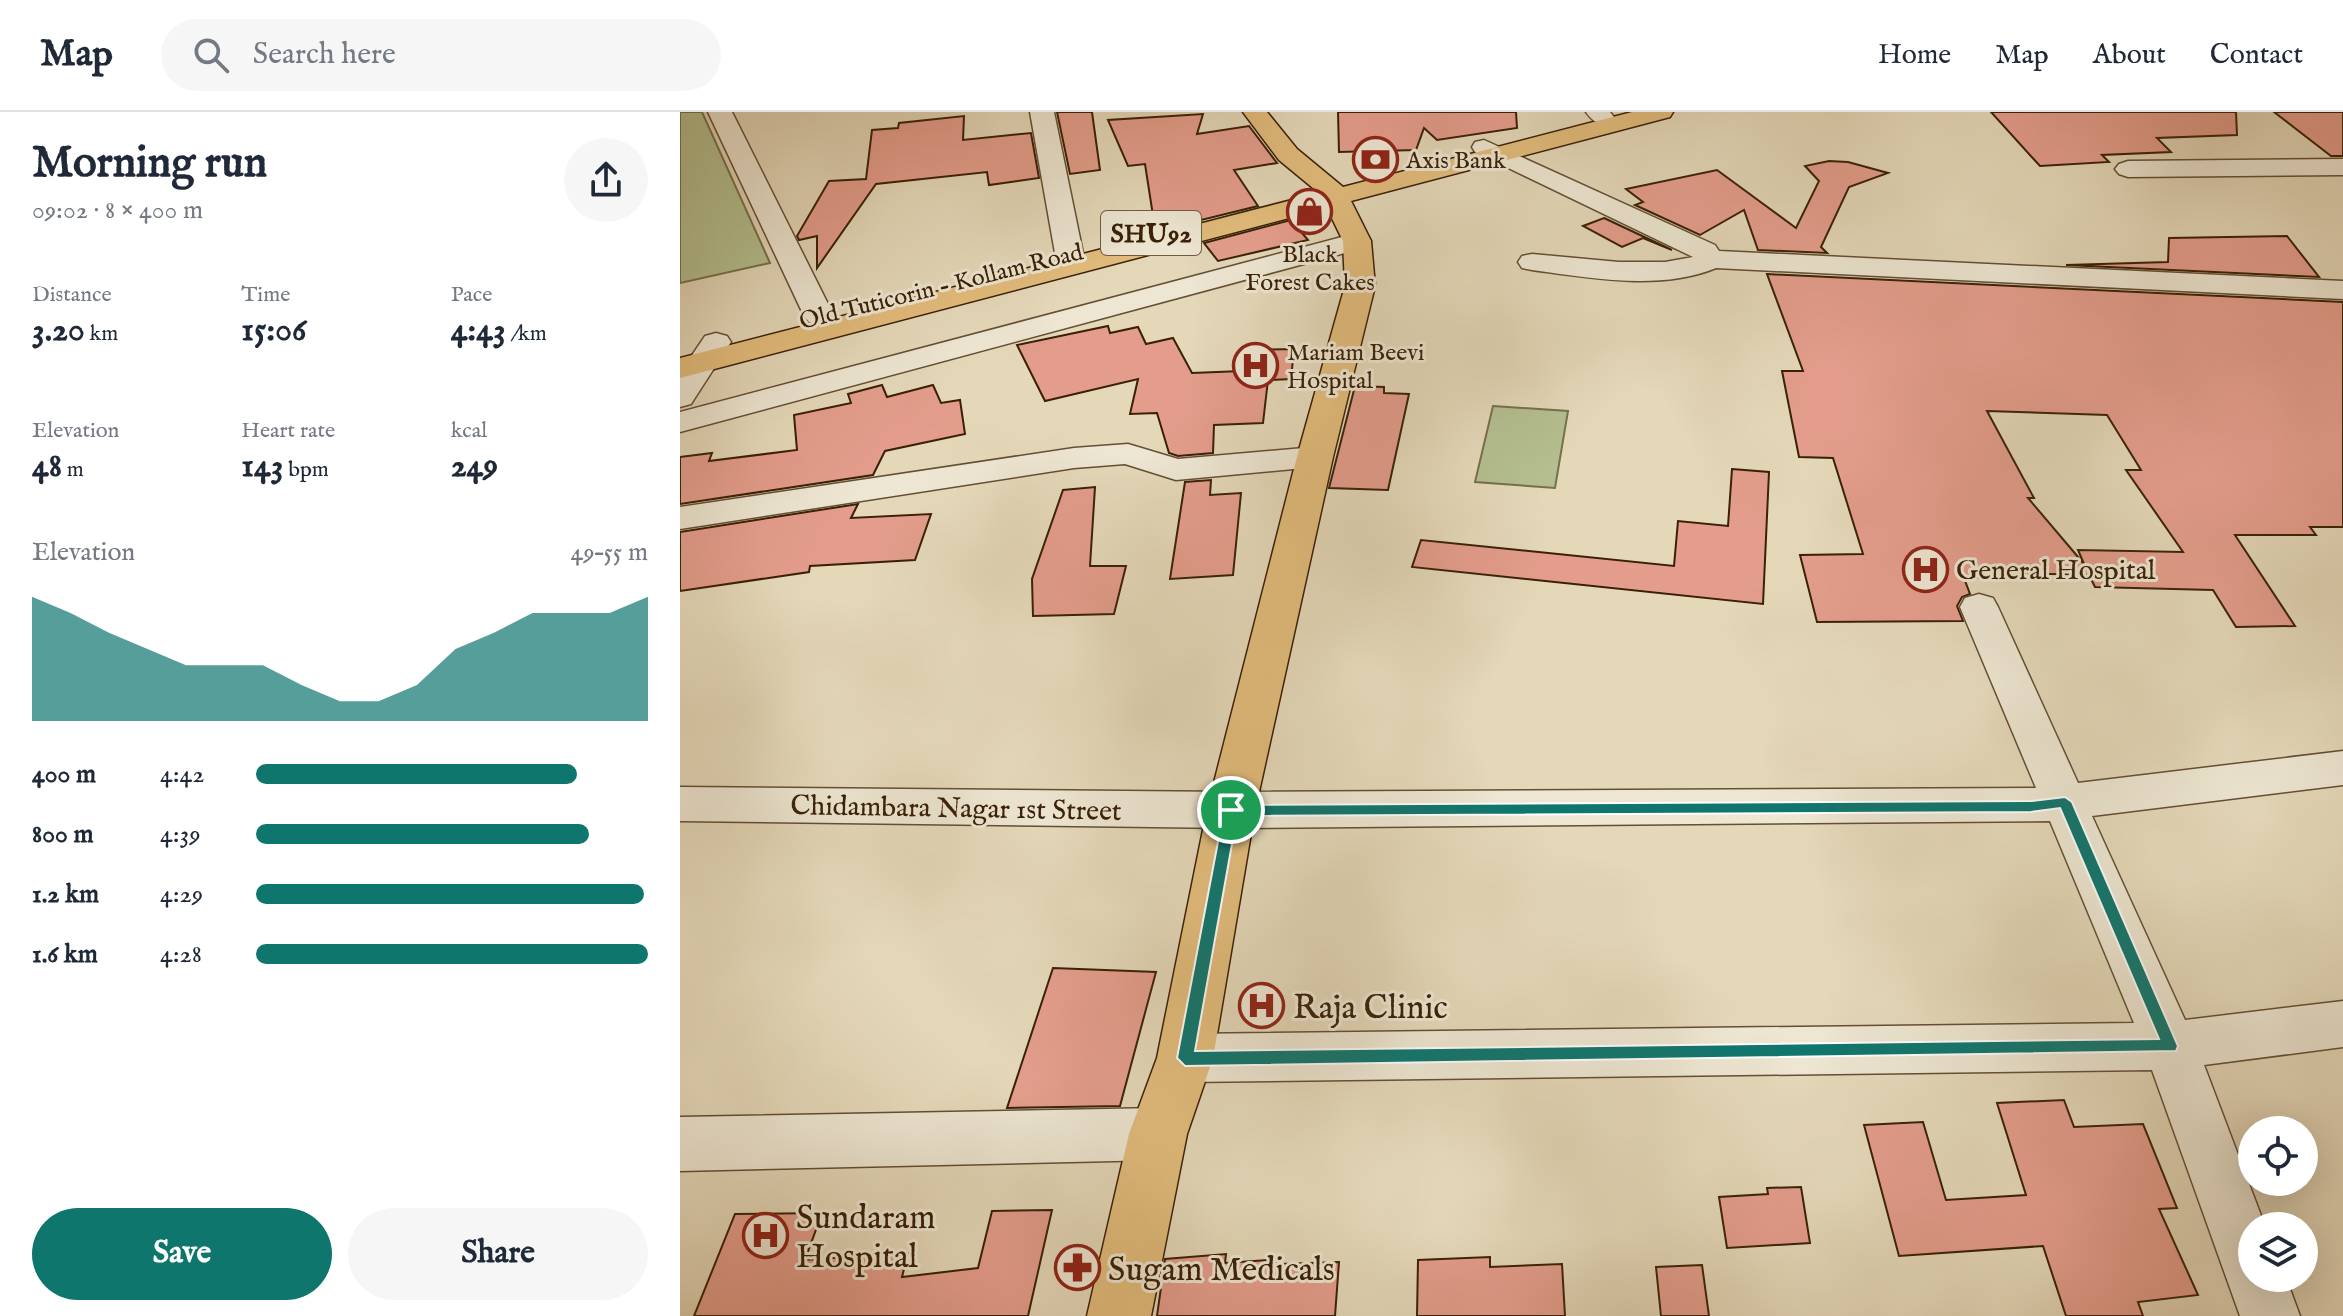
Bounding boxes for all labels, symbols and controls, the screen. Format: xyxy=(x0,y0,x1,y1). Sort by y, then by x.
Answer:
search box xyxy=(161,19,721,91)
text: Map xyxy=(40,31,113,79)
icon: search xyxy=(189,33,233,77)
text: Search here xyxy=(253,36,396,74)
text: Home xyxy=(1878,38,1951,73)
text: Map xyxy=(1995,38,2049,73)
text: About xyxy=(2093,38,2166,73)
text: Contact xyxy=(2210,38,2303,73)
text: Morning run xyxy=(32,136,267,192)
bank icon: Axis Bank xyxy=(1351,136,1399,184)
button: share xyxy=(564,138,648,222)
place label: Axis Bank xyxy=(1405,146,1506,177)
shop icon: Black Forest Cakes xyxy=(1286,188,1334,236)
text: 09:02 · 8 × 400 m xyxy=(32,194,203,227)
road number: SHU92 xyxy=(1101,211,1201,255)
street label: Old Tuticorin - Kollam Road xyxy=(796,237,1087,338)
place label: Black Forest Cakes xyxy=(1245,240,1375,299)
text: Distance xyxy=(32,281,112,309)
text: Time xyxy=(241,281,290,309)
text: Pace xyxy=(451,281,492,309)
text: 3.20 xyxy=(32,309,85,352)
text: 15:06 xyxy=(241,309,306,352)
text: 4:43 xyxy=(451,309,506,352)
text: km xyxy=(85,320,118,348)
text: /km xyxy=(506,320,547,348)
place label: Mariam Beevi Hospital xyxy=(1287,338,1424,397)
hospital icon: Mariam Beevi Hospital xyxy=(1232,342,1280,390)
text: Elevation xyxy=(32,417,119,445)
text: Heart rate xyxy=(241,417,335,445)
text: kcal xyxy=(451,417,487,445)
text: 48 xyxy=(32,445,62,488)
text: 143 xyxy=(241,445,283,488)
text: 249 xyxy=(451,445,498,488)
text: m xyxy=(62,456,84,484)
text: bpm xyxy=(283,456,329,484)
text: Elevation xyxy=(32,536,135,569)
text: 49–55 m xyxy=(571,536,648,569)
hospital icon: General Hospital xyxy=(1901,545,1949,593)
place label: General Hospital xyxy=(1956,554,2156,589)
text: 400 m xyxy=(32,758,96,791)
text: 4:42 xyxy=(160,758,205,791)
pin xyxy=(1197,776,1265,844)
icon: arrive xyxy=(1209,788,1253,832)
street label: Chidambara Nagar 1st Street xyxy=(790,789,1122,830)
text: 800 m xyxy=(32,818,94,851)
text: 4:39 xyxy=(160,818,201,851)
text: 1.2 km xyxy=(32,878,99,911)
text: 4:29 xyxy=(160,878,203,911)
text: 1.6 km xyxy=(32,938,98,971)
text: 4:28 xyxy=(160,938,202,971)
hospital icon: Raja Clinic xyxy=(1238,982,1286,1030)
place label: Raja Clinic xyxy=(1293,987,1448,1030)
map controls xyxy=(2238,1116,2318,1292)
button: locate xyxy=(2238,1116,2318,1196)
place label: Sundaram Hospital xyxy=(796,1197,935,1279)
button: Save xyxy=(32,1208,332,1300)
button: Share xyxy=(348,1208,648,1300)
hospital icon: Sundaram Hospital xyxy=(741,1212,789,1260)
button: layers xyxy=(2238,1212,2318,1292)
pharmacy icon: Sugam Medicals xyxy=(1053,1244,1101,1292)
place label: Sugam Medicals xyxy=(1108,1249,1335,1292)

